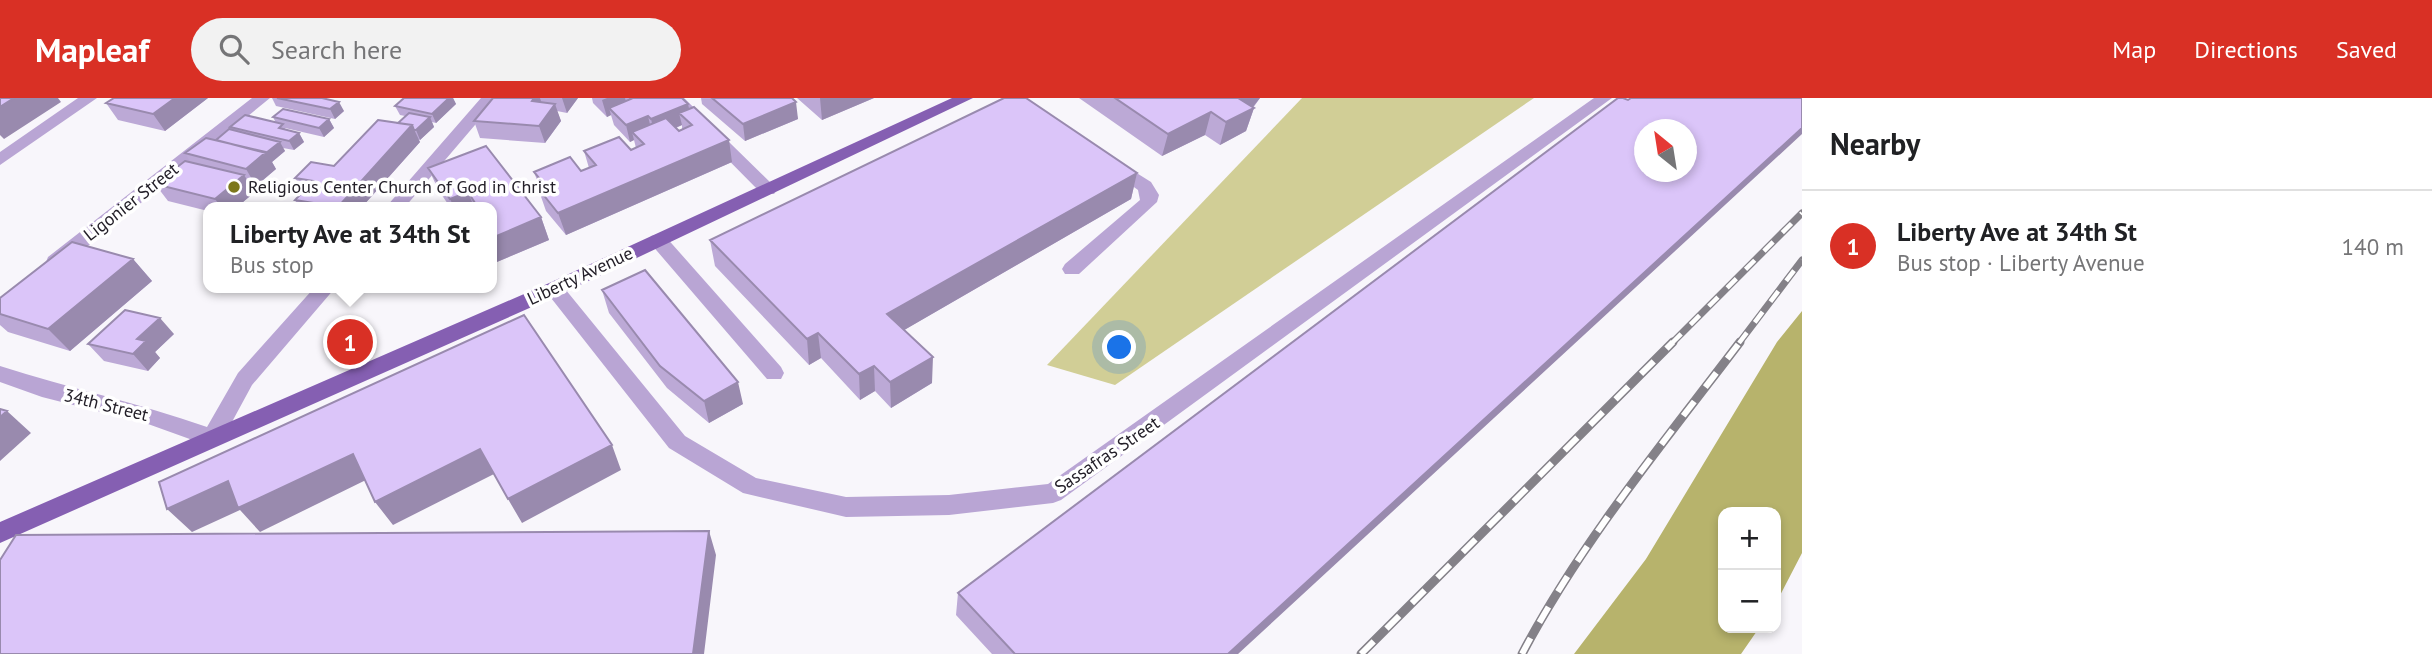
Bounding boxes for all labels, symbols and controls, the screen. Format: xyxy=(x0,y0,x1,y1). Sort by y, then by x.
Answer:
search box xyxy=(191,18,681,81)
text: Mapleaf xyxy=(35,28,149,71)
icon: search xyxy=(215,30,253,68)
text: Search here xyxy=(271,33,402,66)
text: Map xyxy=(2112,34,2156,65)
text: Directions xyxy=(2194,34,2298,65)
text: Saved xyxy=(2336,34,2397,65)
north arrow xyxy=(1634,119,1697,182)
text: Nearby xyxy=(1830,124,1920,163)
street label: Ligonier Street xyxy=(79,157,183,246)
place label: Religious Center Church of God in Christ xyxy=(248,175,556,198)
marker: Religious Center Church of God in Christ xyxy=(226,179,242,195)
popup xyxy=(203,202,497,293)
text: Liberty Ave at 34th St xyxy=(1897,215,2137,248)
text: Liberty Ave at 34th St xyxy=(230,217,470,250)
text: 1 xyxy=(1846,232,1860,261)
text: 140 m xyxy=(2342,232,2404,261)
street label: Liberty Avenue xyxy=(523,241,636,310)
text: Bus stop · Liberty Avenue xyxy=(1897,248,2145,277)
text: Bus stop xyxy=(230,250,314,279)
pin: 1 xyxy=(327,316,373,368)
your location xyxy=(1102,330,1136,364)
street label: 34th Street xyxy=(61,383,151,426)
street label: Sassafras Street xyxy=(1050,411,1164,498)
map controls xyxy=(1718,507,1781,633)
button: + xyxy=(1718,507,1781,570)
button: − xyxy=(1718,570,1781,633)

